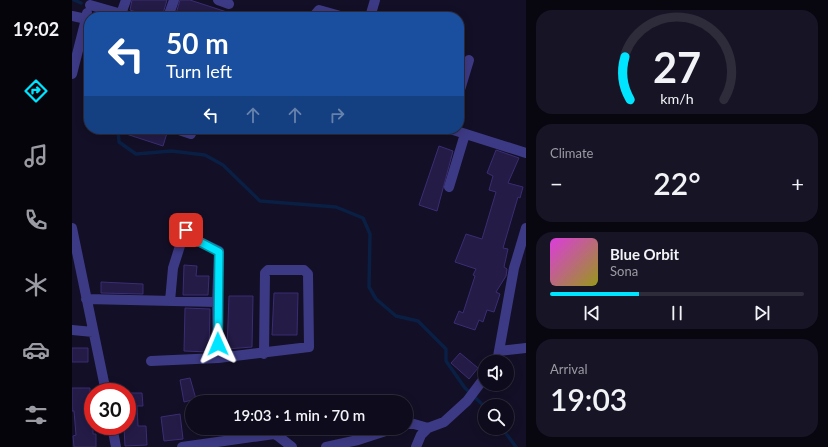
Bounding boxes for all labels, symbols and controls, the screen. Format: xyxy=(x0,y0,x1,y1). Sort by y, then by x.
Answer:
text: 19:02 xyxy=(13,18,59,40)
text: 50 m xyxy=(166,26,229,60)
icon: left xyxy=(100,28,152,80)
text: 27 xyxy=(653,42,701,92)
text: Turn left xyxy=(166,60,232,82)
icon: directions xyxy=(22,77,50,105)
text: km/h xyxy=(660,90,694,107)
icon: left xyxy=(200,104,222,126)
icon: ahead xyxy=(242,104,264,126)
icon: ahead xyxy=(284,104,306,126)
icon: right xyxy=(326,104,348,126)
icon: music xyxy=(22,142,50,170)
text: Climate xyxy=(550,145,593,161)
text: 22° xyxy=(653,165,701,201)
text: − xyxy=(550,170,563,197)
text: + xyxy=(791,170,804,197)
icon: phone xyxy=(22,206,50,234)
pin xyxy=(169,213,203,247)
icon: arrive xyxy=(175,219,197,241)
text: Blue Orbit xyxy=(610,245,679,263)
text: Sona xyxy=(610,263,638,279)
icon: climate xyxy=(22,271,50,299)
icon: previous xyxy=(581,302,603,324)
icon: pause xyxy=(666,302,688,324)
icon: next xyxy=(751,302,773,324)
position arrow xyxy=(197,323,239,365)
icon: car xyxy=(22,336,50,364)
map controls xyxy=(478,355,514,435)
button: sound xyxy=(478,355,514,391)
text: Arrival xyxy=(550,361,587,377)
text: 19:03 xyxy=(550,381,627,417)
speed limit sign: 30 xyxy=(84,383,136,435)
button: search xyxy=(478,399,514,435)
icon: filters xyxy=(22,401,50,429)
text: 19:03 · 1 min · 70 m xyxy=(233,406,365,424)

